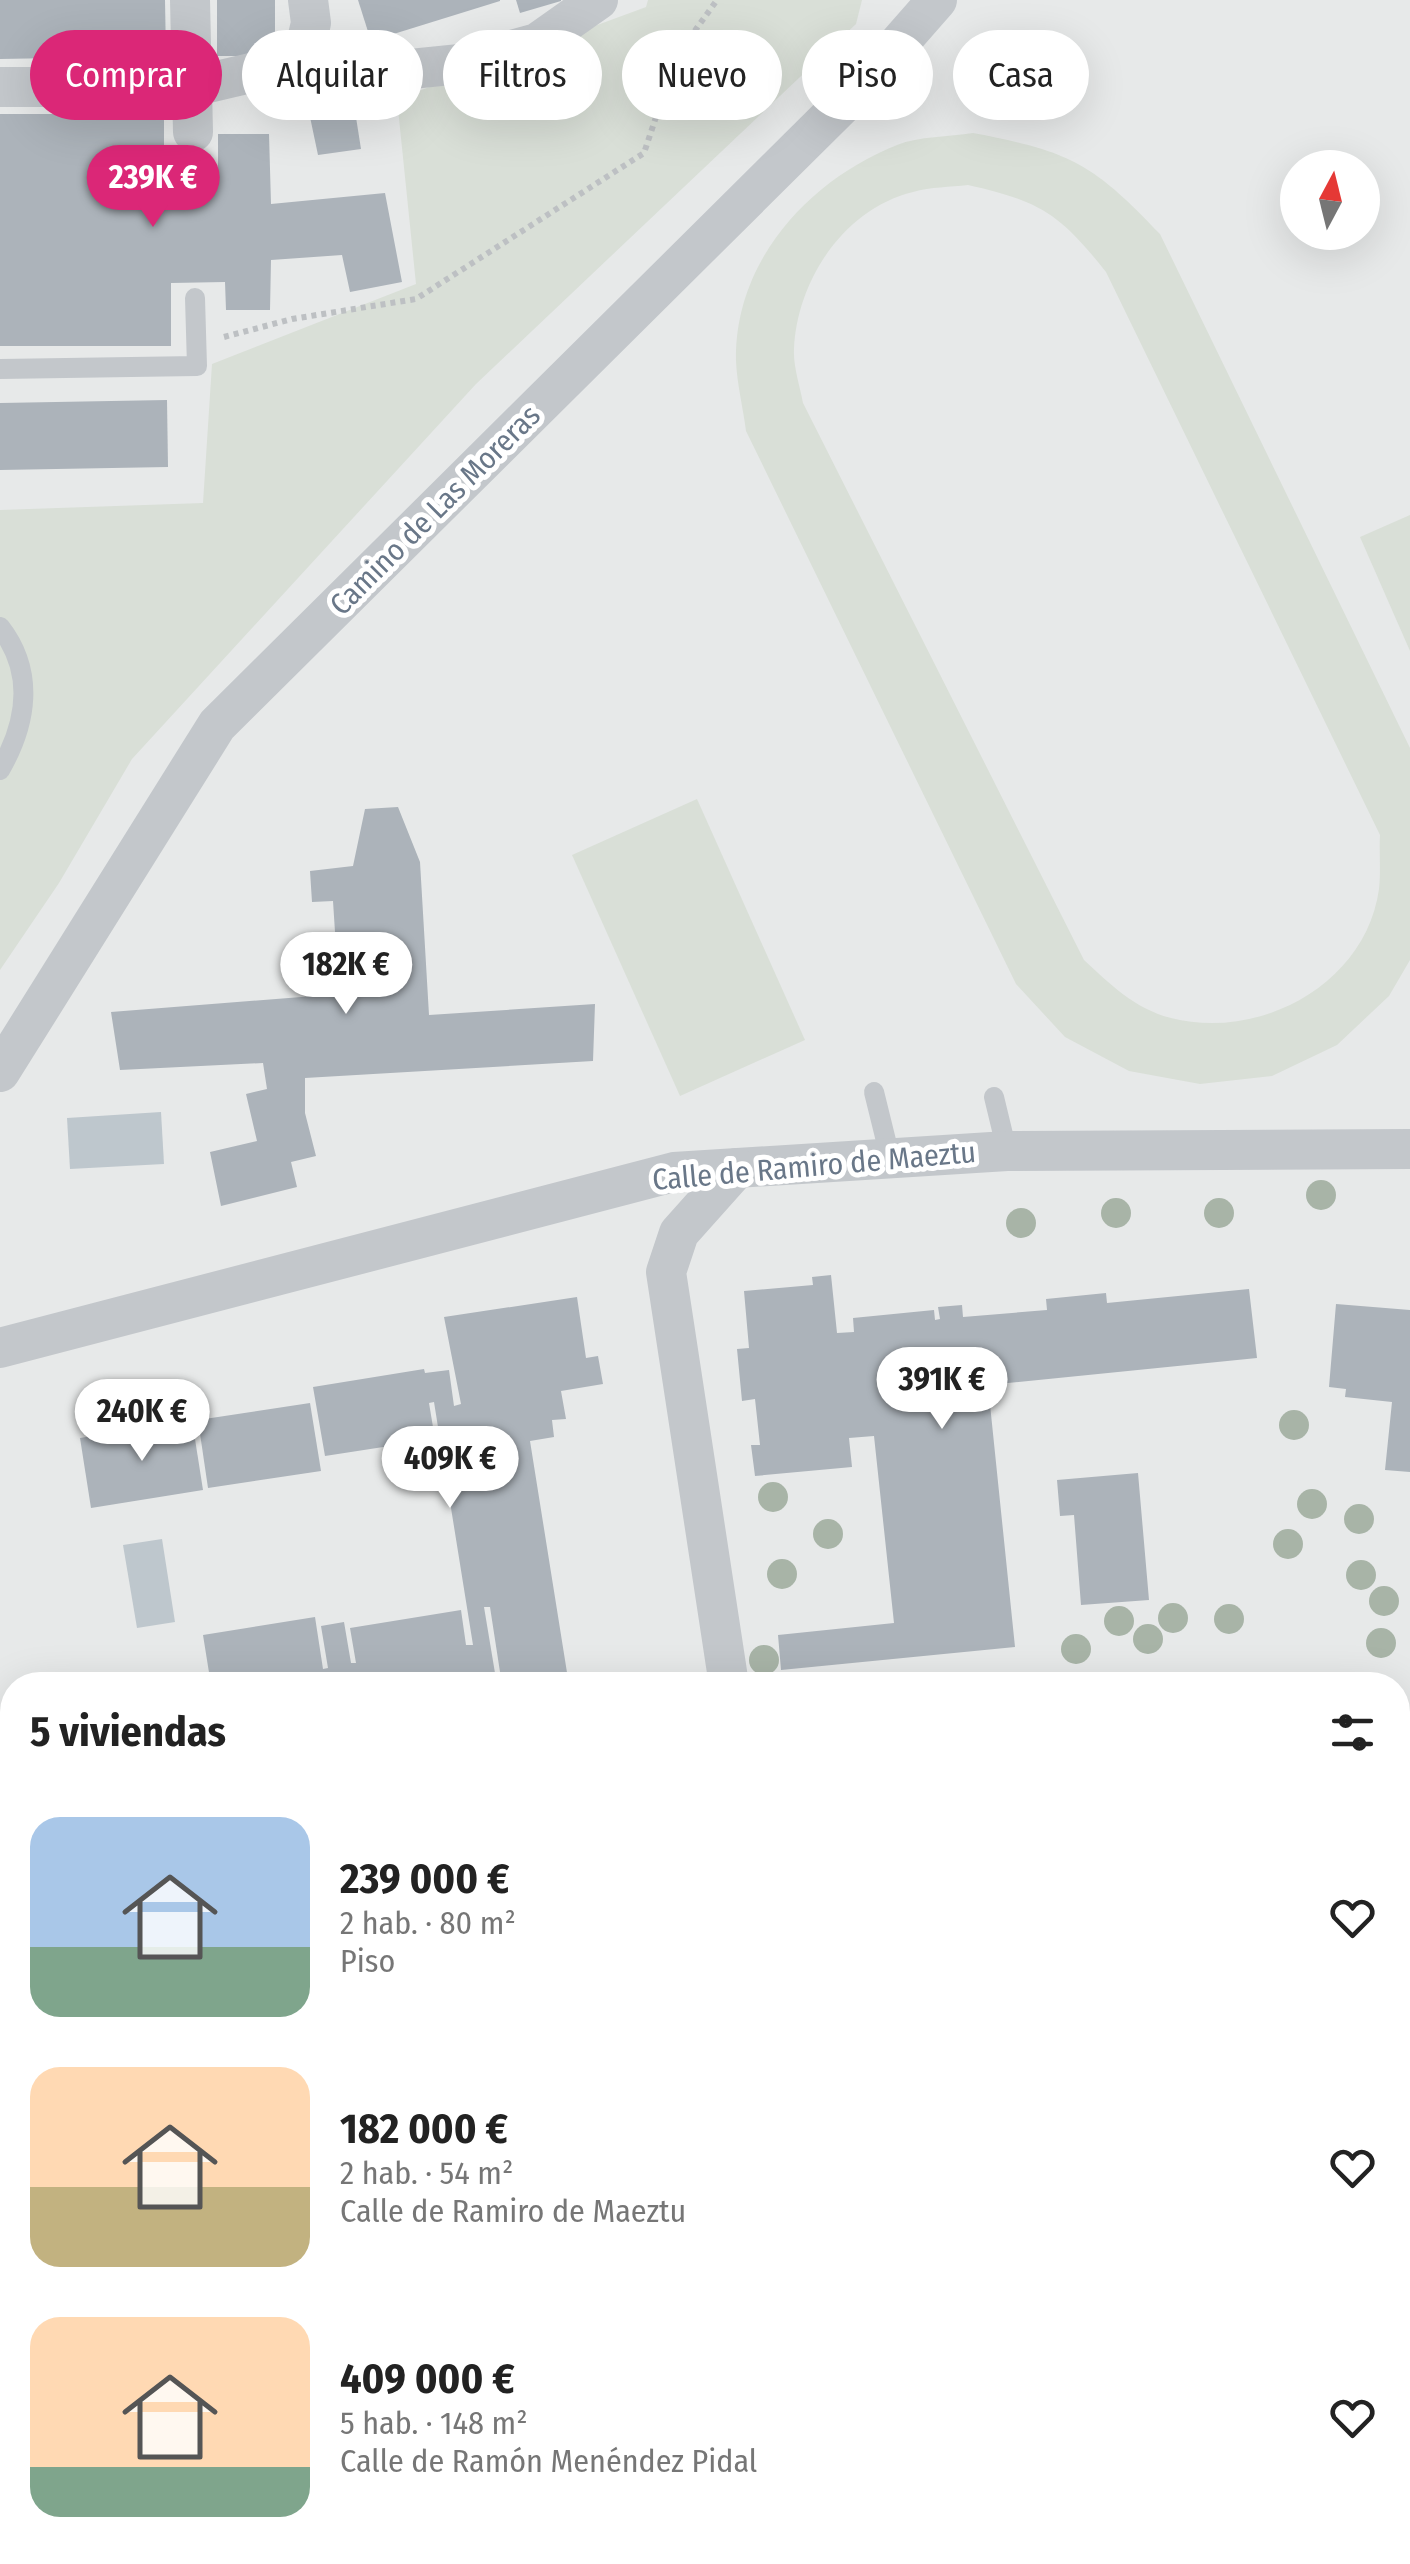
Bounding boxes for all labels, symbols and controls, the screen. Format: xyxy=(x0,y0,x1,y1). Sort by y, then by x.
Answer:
chip: Comprar xyxy=(30,30,222,120)
chip: Alquilar xyxy=(242,30,423,120)
chip: Filtros xyxy=(443,30,602,120)
chip: Nuevo xyxy=(622,30,782,120)
chip: Piso xyxy=(802,30,933,120)
chip: Casa xyxy=(953,30,1089,120)
pin: 239K € xyxy=(72,145,234,230)
north arrow xyxy=(1280,150,1380,250)
map controls xyxy=(1280,150,1380,250)
text: 239K € xyxy=(109,158,197,196)
street label: Camino de Las Moreras xyxy=(322,397,548,623)
pin: 182K € xyxy=(265,932,427,1017)
text: 182K € xyxy=(302,945,390,983)
street label: Calle de Ramiro de Maeztu xyxy=(651,1134,977,1198)
pin: 391K € xyxy=(861,1347,1023,1432)
text: 391K € xyxy=(899,1360,985,1398)
pin: 240K € xyxy=(61,1379,223,1464)
text: 240K € xyxy=(97,1392,187,1430)
pin: 409K € xyxy=(369,1426,531,1511)
text: 409K € xyxy=(404,1439,496,1477)
icon: filters xyxy=(1325,1705,1380,1760)
text: 5 viviendas xyxy=(30,1707,226,1757)
text: 239 000 € xyxy=(340,1854,509,1904)
icon: home xyxy=(110,1857,230,1977)
icon: heart xyxy=(1325,1890,1380,1945)
text: 2 hab. · 80 m² xyxy=(340,1904,516,1942)
text: Piso xyxy=(340,1942,395,1980)
text: 182 000 € xyxy=(340,2104,508,2154)
icon: home xyxy=(110,2107,230,2227)
icon: heart xyxy=(1325,2140,1380,2195)
text: 2 hab. · 54 m² xyxy=(340,2154,513,2192)
text: Calle de Ramiro de Maeztu xyxy=(340,2192,686,2230)
text: 409 000 € xyxy=(340,2354,515,2404)
icon: home xyxy=(110,2357,230,2477)
icon: heart xyxy=(1325,2390,1380,2445)
text: 5 hab. · 148 m² xyxy=(340,2404,528,2442)
text: Calle de Ramón Menéndez Pidal xyxy=(340,2442,757,2480)

